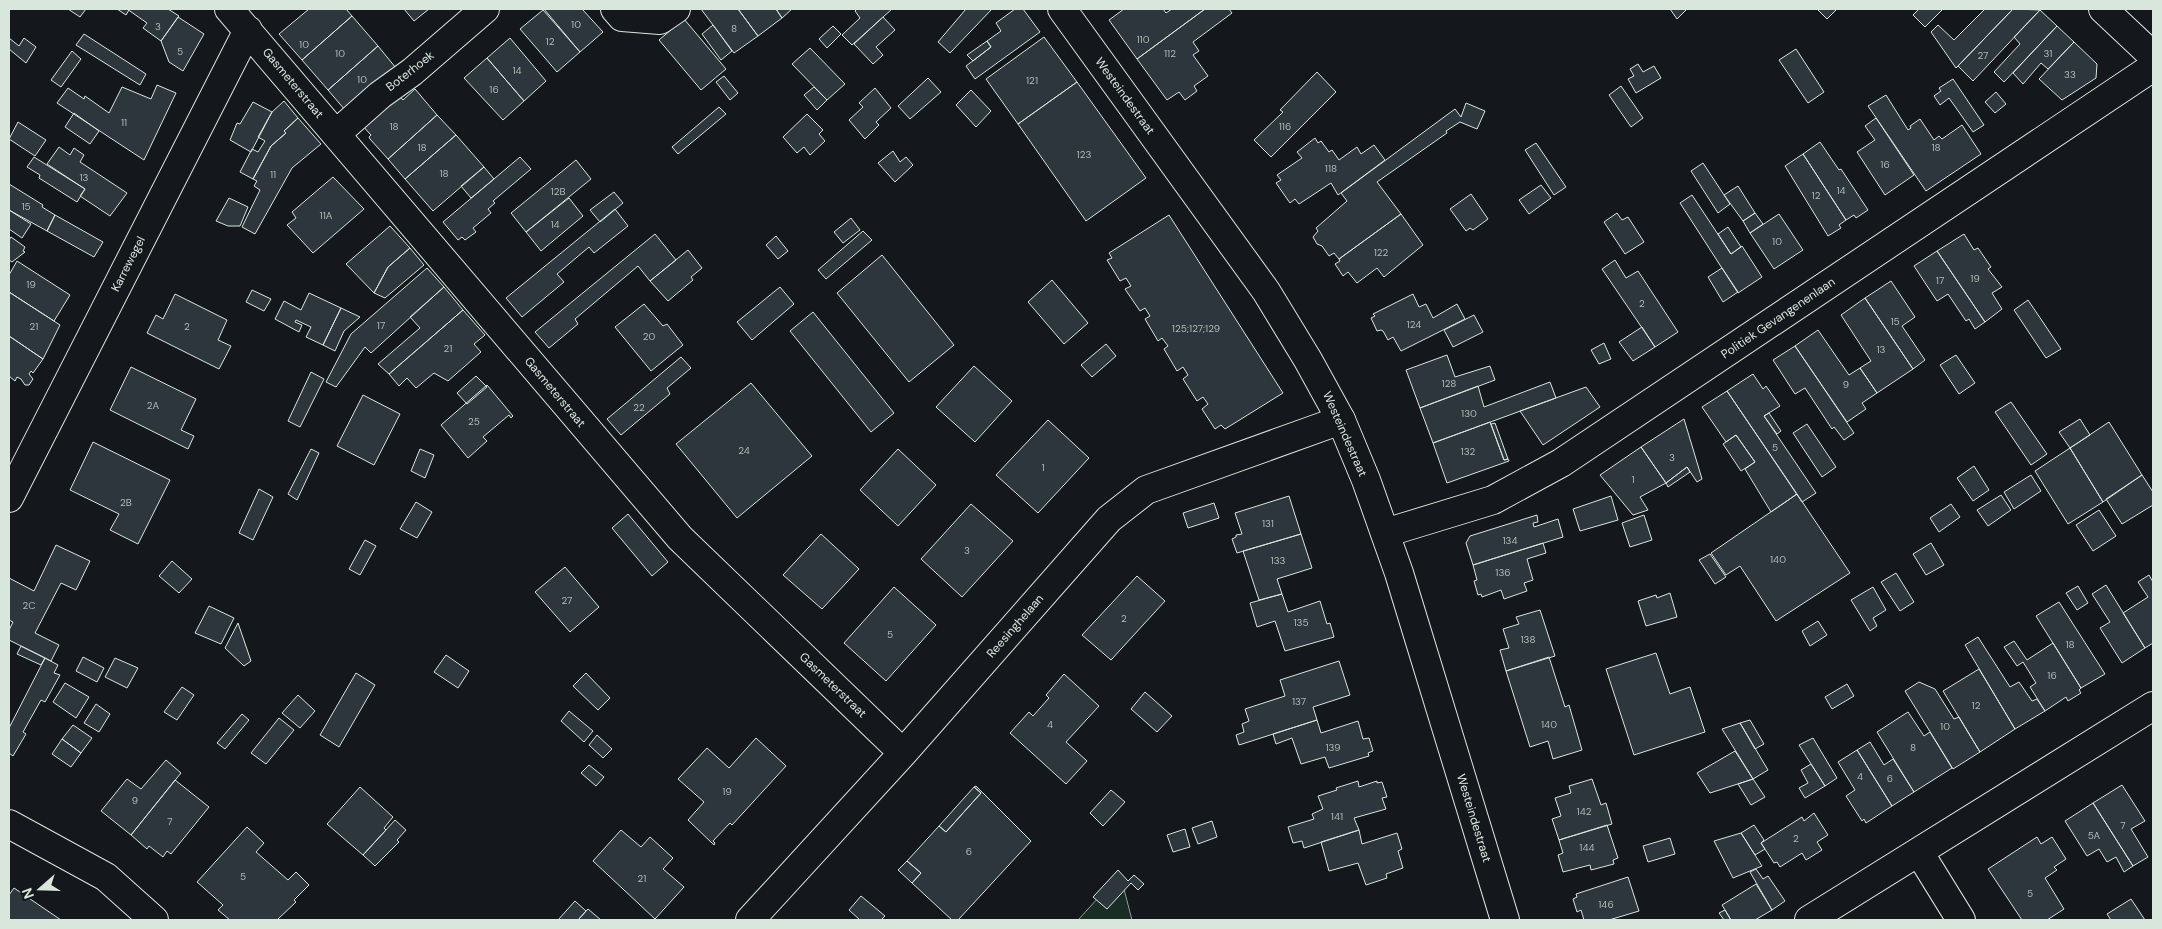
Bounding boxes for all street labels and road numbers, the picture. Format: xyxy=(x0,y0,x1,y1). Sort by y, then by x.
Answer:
street label: Gasmeterstraat xyxy=(259,44,327,122)
street label: Boterhoek xyxy=(383,47,437,95)
street label: Westeindestraat xyxy=(1092,54,1159,138)
street label: Karrewegel xyxy=(107,234,149,294)
street label: Politiek Gevangenenlaan xyxy=(1718,274,1838,362)
street label: Gasmeterstraat xyxy=(521,353,589,431)
street label: Westeindestraat xyxy=(1319,389,1371,479)
street label: Reesinghelaan xyxy=(983,591,1047,661)
street label: Gasmeterstraat xyxy=(796,649,870,721)
street label: Westeindestraat xyxy=(1453,772,1495,864)

